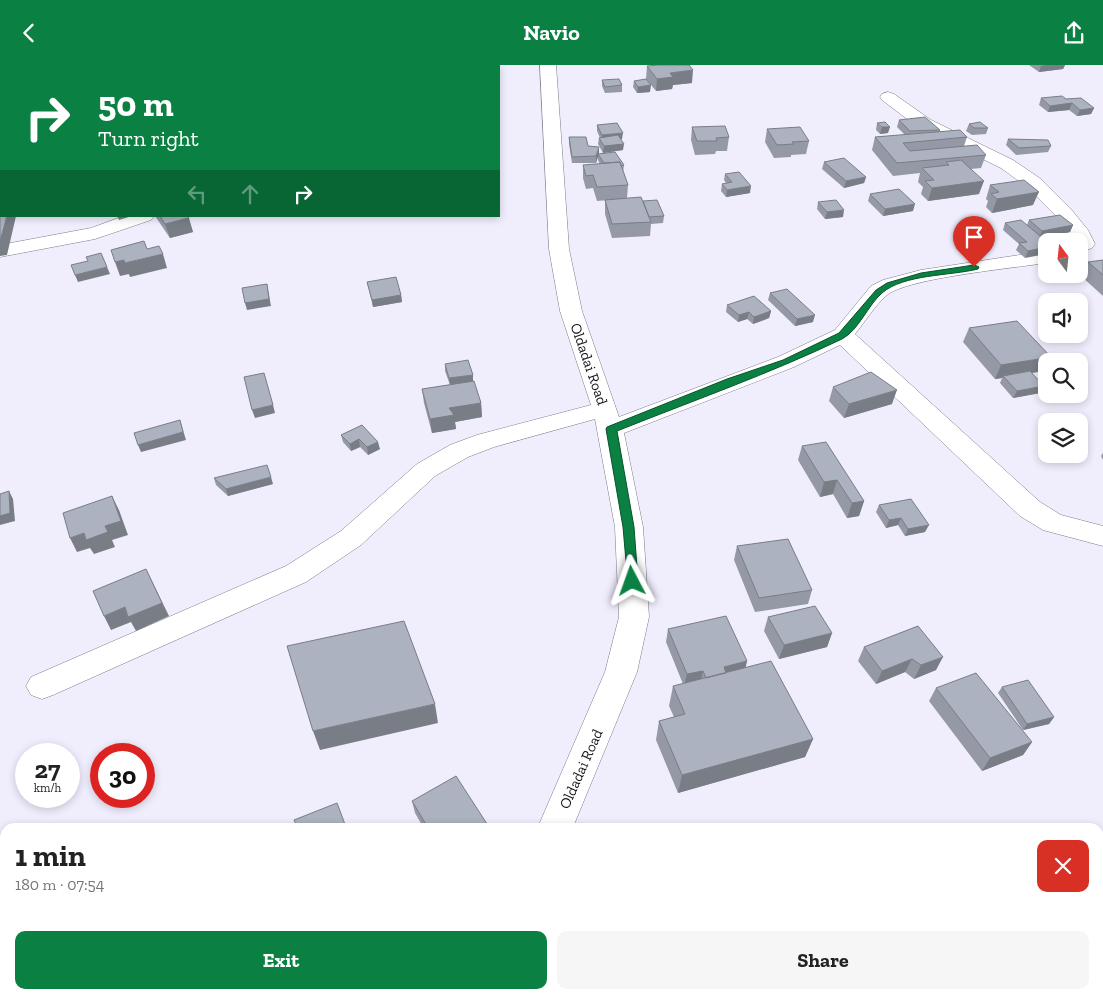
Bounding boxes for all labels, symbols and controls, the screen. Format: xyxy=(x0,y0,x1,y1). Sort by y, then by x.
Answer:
icon: back xyxy=(15,19,43,47)
text: Navio xyxy=(523,19,580,46)
icon: share xyxy=(1060,19,1088,47)
text: 50 m xyxy=(98,83,174,125)
icon: right xyxy=(15,85,80,150)
text: Turn right xyxy=(98,125,199,152)
icon: left xyxy=(183,180,211,208)
icon: ahead xyxy=(236,180,264,208)
icon: right xyxy=(289,180,317,208)
pin xyxy=(953,216,995,267)
icon: arrive xyxy=(960,223,988,251)
north arrow xyxy=(1038,233,1088,283)
map controls xyxy=(1038,233,1088,463)
button: sound xyxy=(1038,293,1088,343)
street label: Oldadai Road xyxy=(567,321,612,408)
button: search xyxy=(1038,353,1088,403)
button: layers xyxy=(1038,413,1088,463)
position arrow xyxy=(605,554,657,606)
street label: Oldadai Road xyxy=(555,726,607,812)
speed limit sign: 30 xyxy=(90,743,155,808)
text: 27 xyxy=(35,754,60,784)
text: km/h xyxy=(34,781,61,795)
text: 1 min xyxy=(15,838,86,874)
button: close xyxy=(1037,840,1089,892)
text: 180 m · 07:54 xyxy=(15,875,104,894)
button: Exit xyxy=(15,931,547,989)
button: Share xyxy=(557,931,1089,989)

